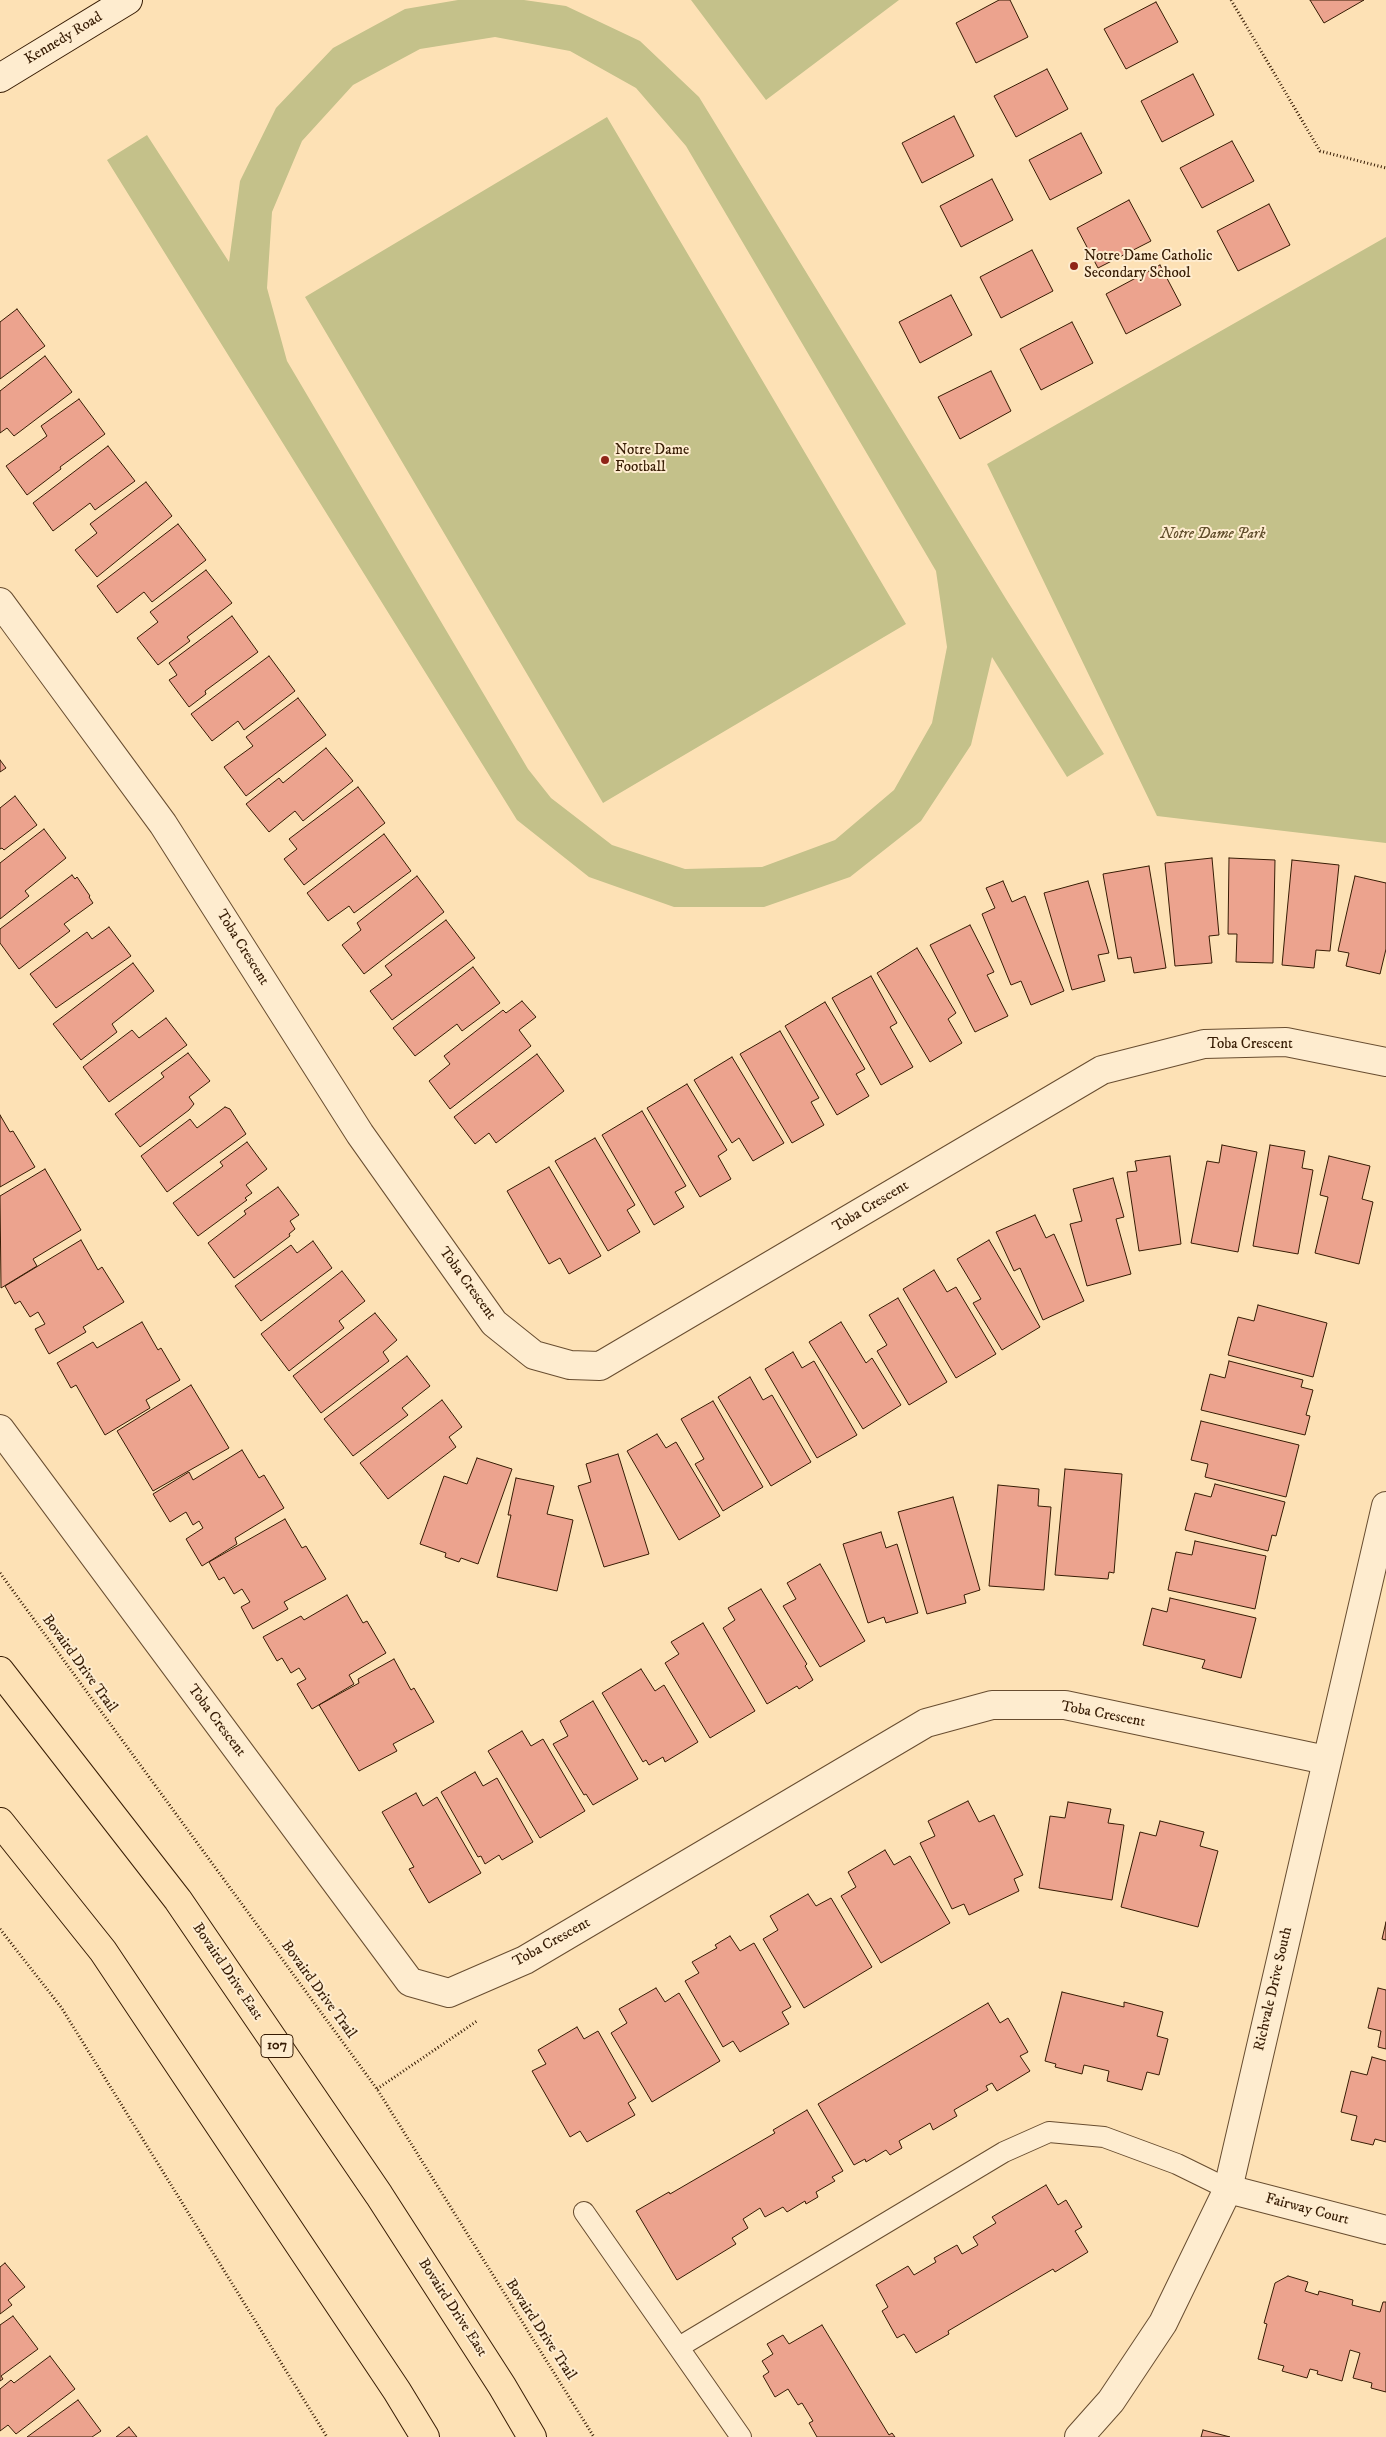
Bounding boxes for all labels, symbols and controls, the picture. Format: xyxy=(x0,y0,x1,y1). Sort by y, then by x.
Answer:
street label: Kennedy Road xyxy=(22,9,106,69)
place label: Notre Dame Catholic Secondary School xyxy=(1084,248,1212,283)
marker: Notre Dame Catholic Secondary School xyxy=(1068,260,1080,272)
place label: Notre Dame Football xyxy=(615,442,689,477)
marker: Notre Dame Football xyxy=(599,454,611,466)
park label: Notre Dame Park xyxy=(1161,526,1265,544)
street label: Toba Crescent xyxy=(212,907,272,989)
street label: Toba Crescent xyxy=(1207,1036,1293,1054)
street label: Toba Crescent xyxy=(830,1177,912,1237)
street label: Toba Crescent xyxy=(435,1244,499,1324)
street label: Bovaird Drive Trail xyxy=(37,1612,121,1716)
street label: Toba Crescent xyxy=(183,1681,249,1761)
street label: Toba Crescent xyxy=(1059,1698,1147,1732)
street label: Toba Crescent xyxy=(510,1914,594,1972)
street label: Bovaird Drive East xyxy=(188,1920,266,2024)
street label: Richvale Drive South xyxy=(1251,1925,1297,2053)
street label: Bovaird Drive Trail xyxy=(276,1938,360,2042)
road number: 107 xyxy=(261,2034,293,2058)
street label: Fairway Court xyxy=(1263,2190,1351,2230)
street label: Bovaird Drive East xyxy=(414,2256,490,2360)
street label: Bovaird Drive Trail xyxy=(501,2276,579,2384)

